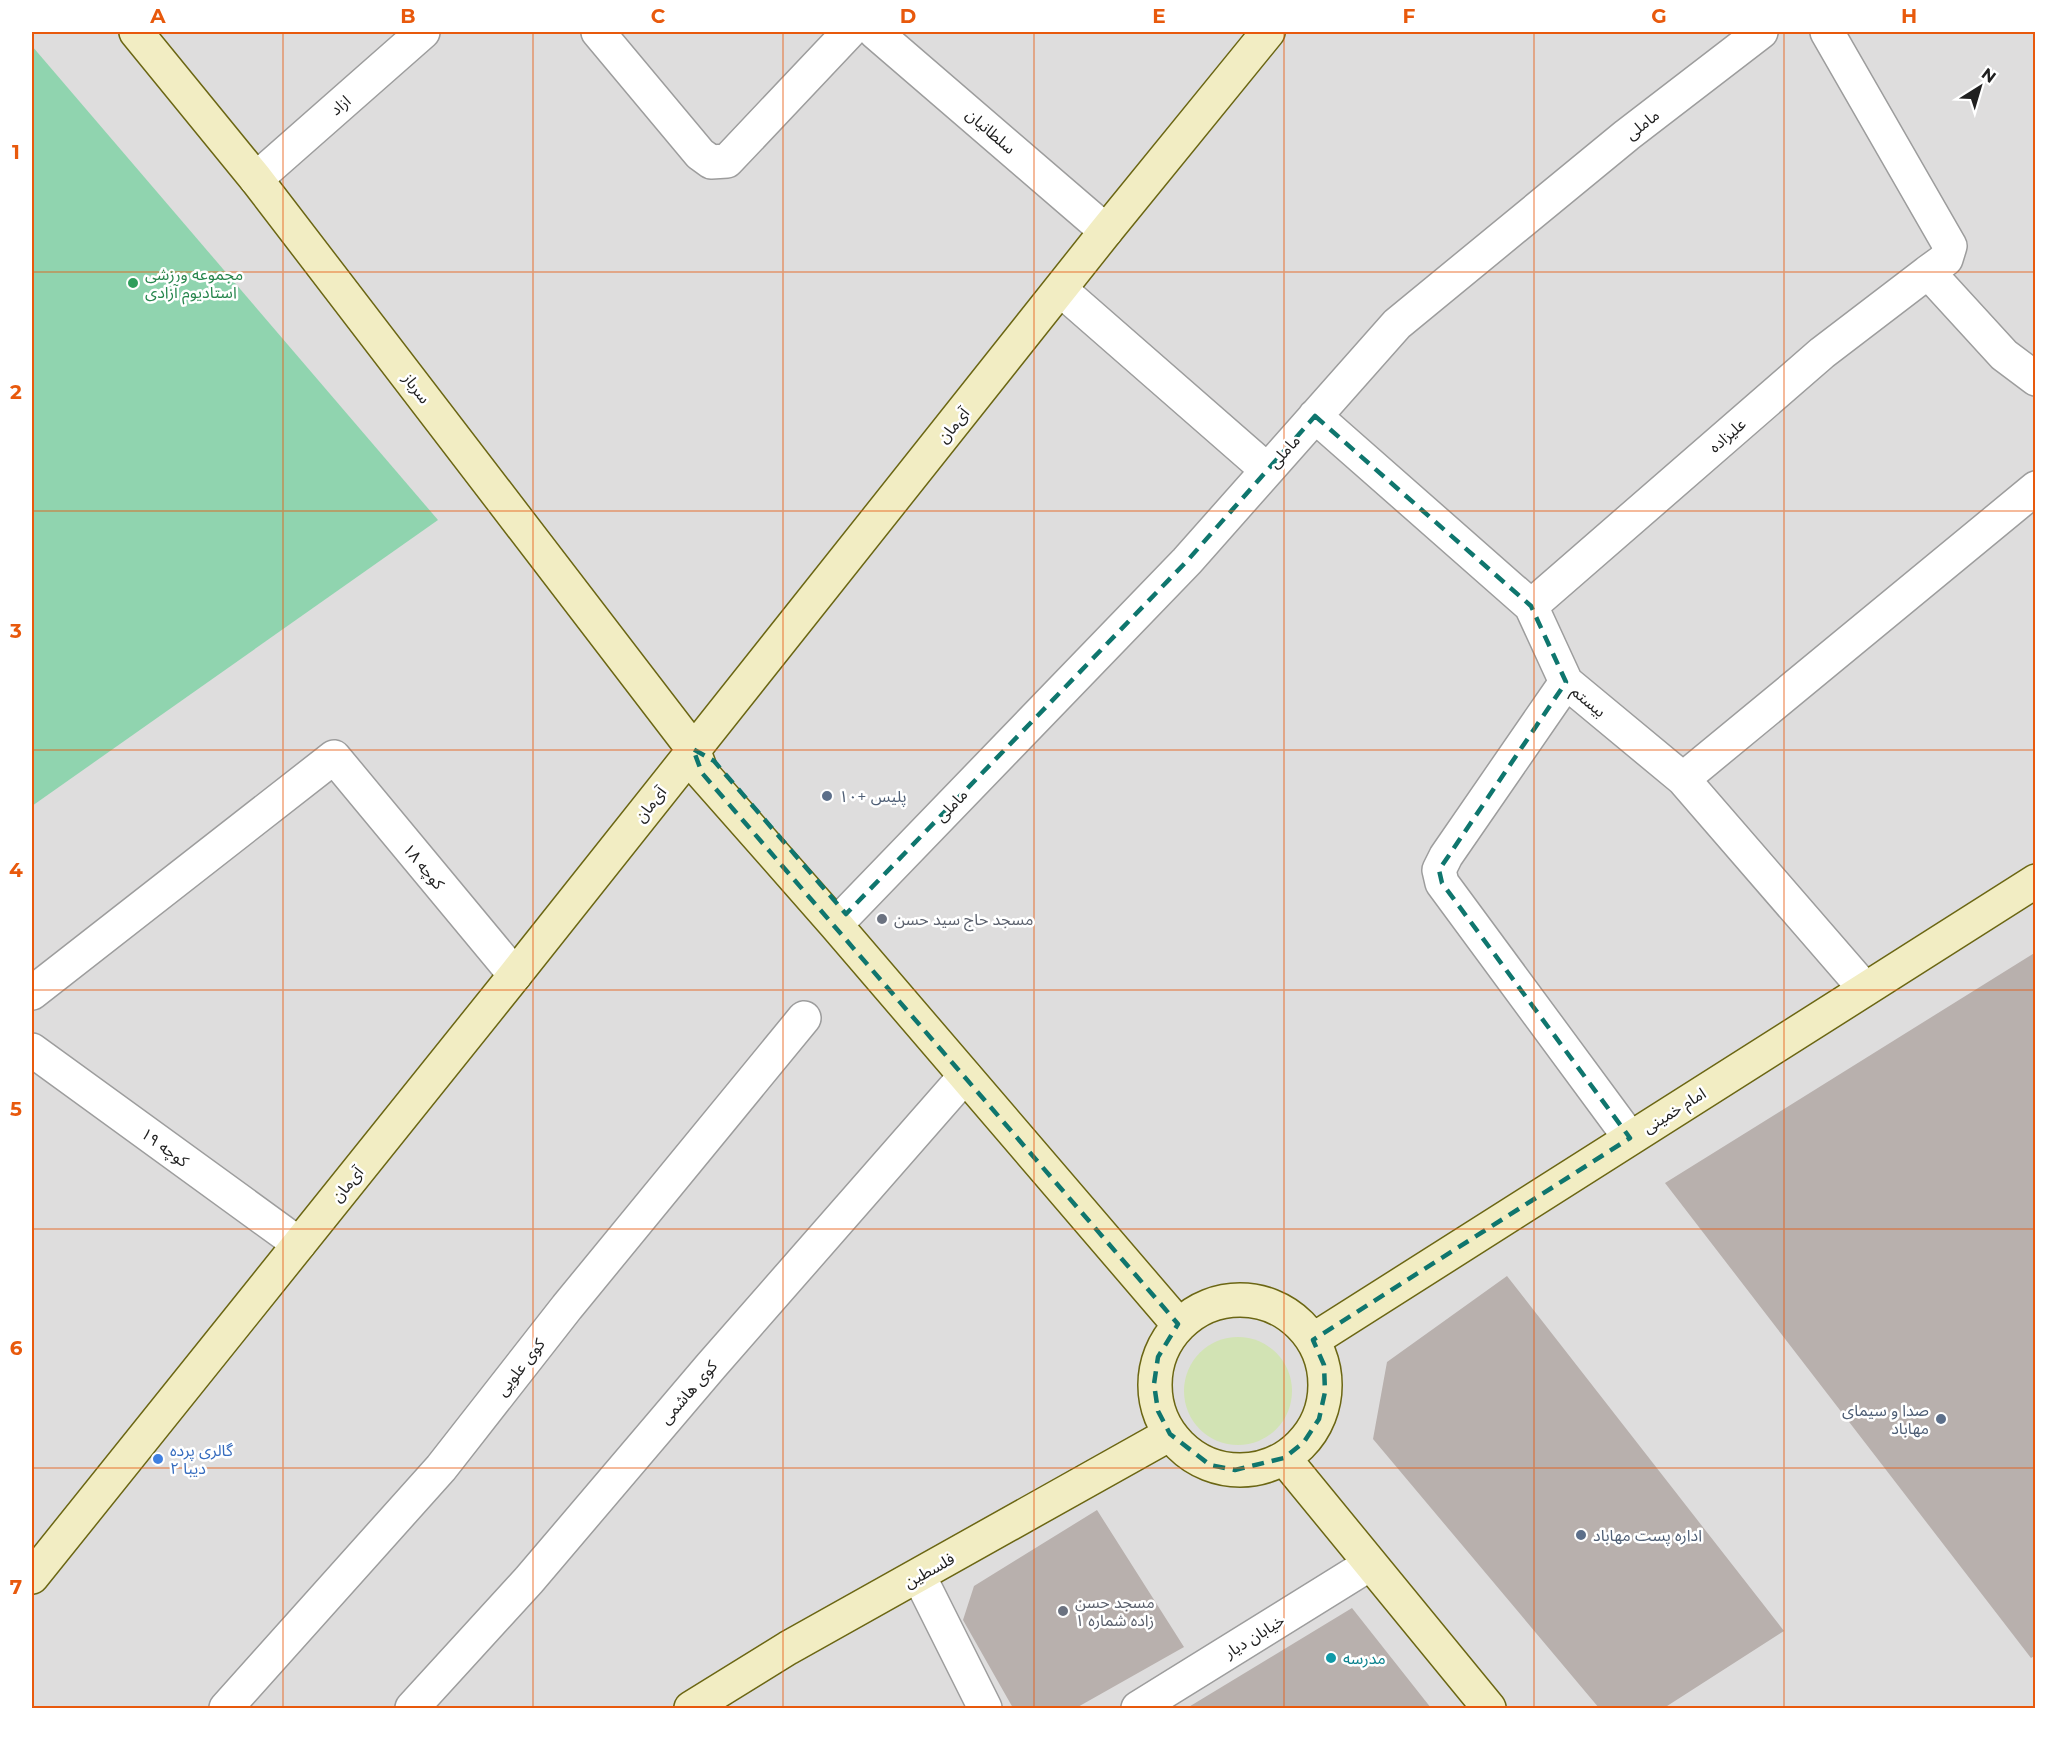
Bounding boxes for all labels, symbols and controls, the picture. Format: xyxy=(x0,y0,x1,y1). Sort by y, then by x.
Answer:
text: A xyxy=(149,4,166,28)
text: B xyxy=(400,4,416,28)
text: C xyxy=(651,4,666,28)
text: D xyxy=(900,4,916,28)
text: E xyxy=(1152,4,1166,28)
text: F xyxy=(1403,4,1416,28)
text: G xyxy=(1651,4,1667,28)
text: H xyxy=(1901,4,1917,28)
north arrow xyxy=(1950,57,2010,117)
text: N xyxy=(1978,64,2000,87)
street label: ازاد xyxy=(326,91,354,119)
street label: سلطانیان xyxy=(962,105,1019,158)
street label: ماملی xyxy=(1621,105,1663,144)
text: 1 xyxy=(12,140,20,164)
place label: مجموعه ورزشی استادیوم آزادی xyxy=(145,265,243,305)
marker: مجموعه ورزشی استادیوم آزادی xyxy=(126,276,140,290)
street label: سرباز xyxy=(398,369,434,407)
text: 2 xyxy=(10,380,22,404)
street label: آی‌مان xyxy=(933,403,974,447)
street label: علیزاده xyxy=(1705,414,1750,457)
street label: ماملی xyxy=(1265,431,1304,472)
text: 3 xyxy=(9,619,22,643)
street label: بیستم xyxy=(1566,682,1610,723)
street label: آی‌مان xyxy=(631,782,671,826)
street label: ماملی xyxy=(931,785,971,826)
place label: پلیس +۱۰ xyxy=(839,787,907,807)
marker: پلیس +۱۰ xyxy=(820,789,834,803)
street label: کوچه ۱۸ xyxy=(398,840,448,894)
text: 4 xyxy=(9,858,23,882)
place label: مسجد حاج سید حسن xyxy=(894,910,1033,932)
marker: مسجد حاج سید حسن xyxy=(875,912,889,926)
street label: امام خمینی xyxy=(1639,1084,1711,1140)
text: 5 xyxy=(10,1097,22,1121)
street label: کوچه ۱۹ xyxy=(137,1124,192,1172)
street label: آی‌مان xyxy=(327,1162,368,1206)
street label: کوی علویی xyxy=(492,1335,549,1400)
text: 6 xyxy=(10,1336,23,1360)
street label: کوی هاشمی xyxy=(656,1356,721,1428)
place label: صدا و سیمای مهاباد xyxy=(1842,1401,1929,1438)
marker: صدا و سیمای مهاباد xyxy=(1934,1412,1948,1426)
place label: گالری پرده دیبا ۲ xyxy=(170,1441,233,1478)
marker: گالری پرده دیبا ۲ xyxy=(151,1452,165,1466)
place label: اداره پست مهاباد xyxy=(1593,1526,1702,1546)
marker: اداره پست مهاباد xyxy=(1574,1528,1588,1542)
street label: فلسطین xyxy=(901,1549,958,1592)
text: 7 xyxy=(10,1575,22,1599)
place label: مسجد حسن زاده شماره ۱ xyxy=(1075,1593,1155,1630)
marker: مسجد حسن زاده شماره ۱ xyxy=(1056,1604,1070,1618)
street label: خیابان دیار xyxy=(1220,1611,1288,1663)
place label: مدرسه xyxy=(1343,1649,1386,1668)
marker: مدرسه xyxy=(1324,1651,1338,1665)

